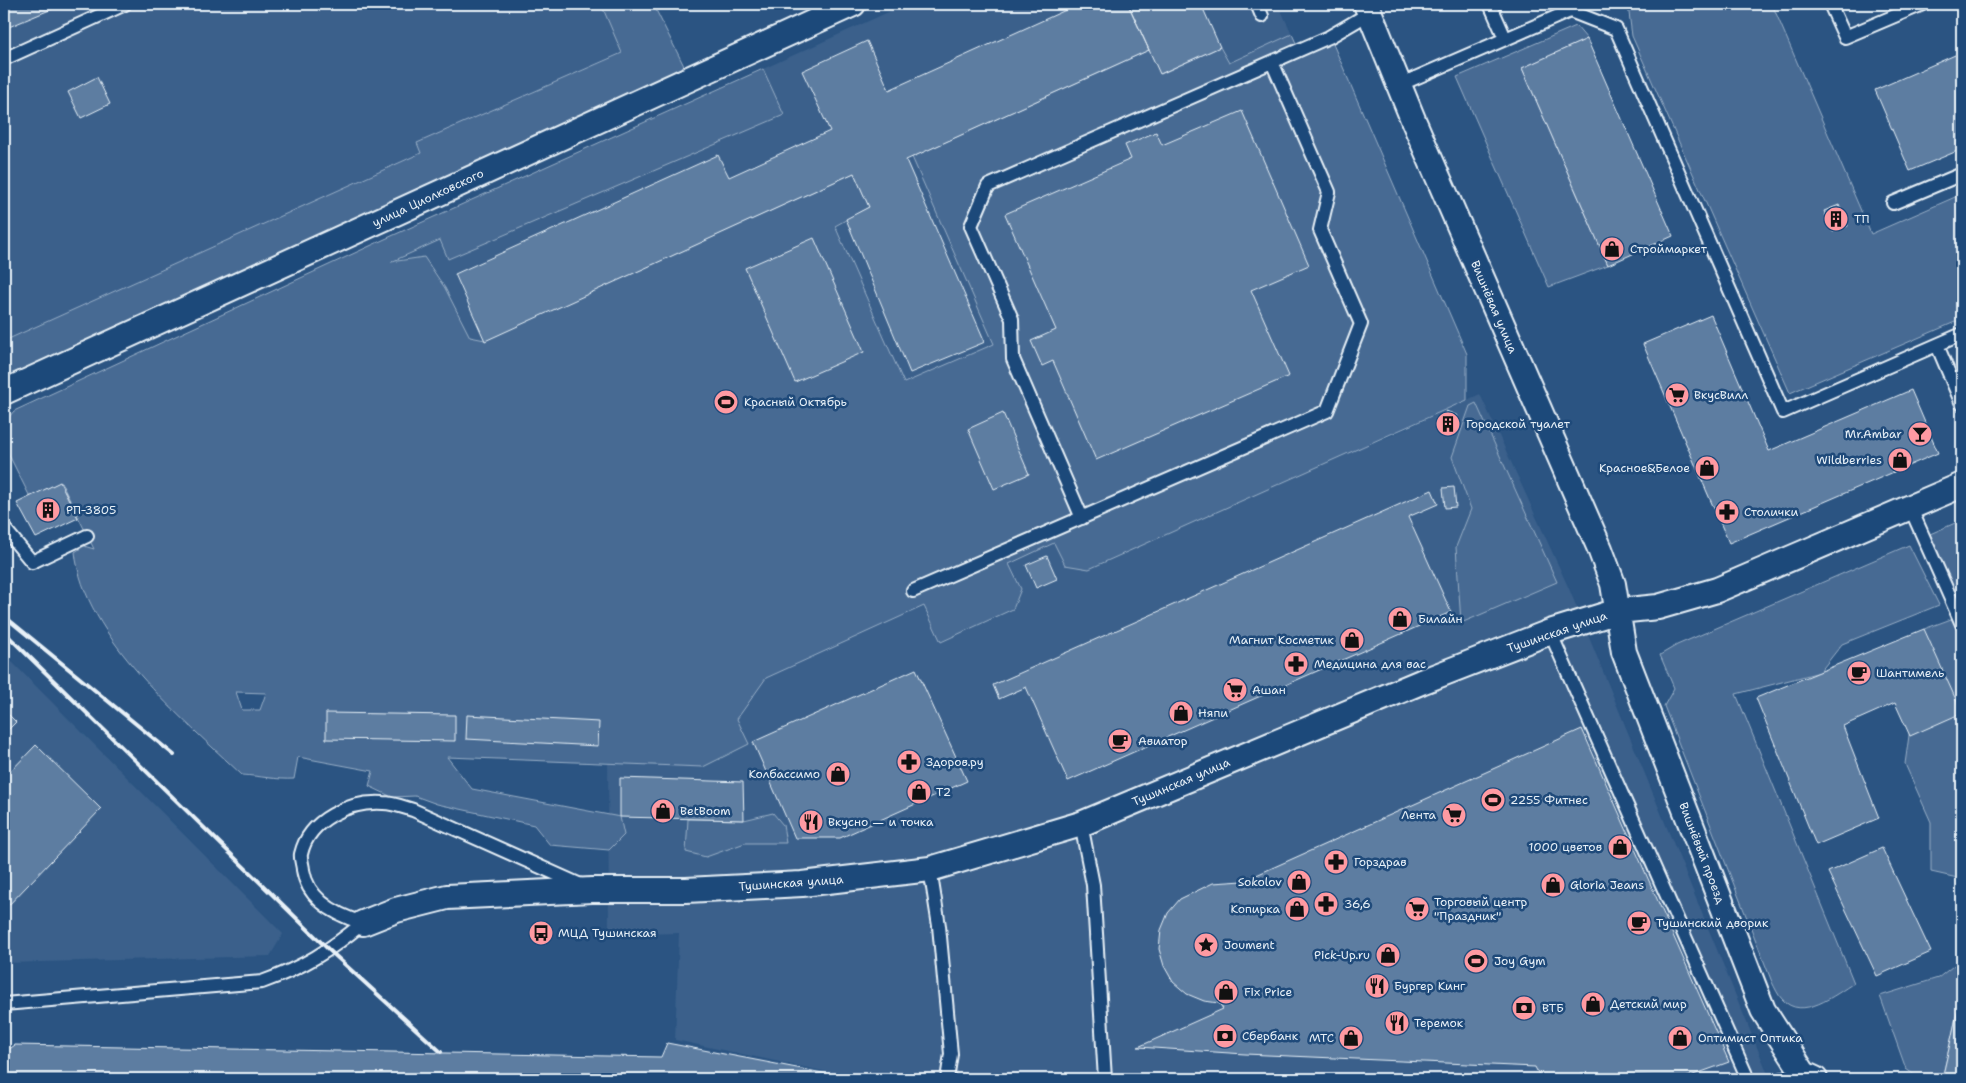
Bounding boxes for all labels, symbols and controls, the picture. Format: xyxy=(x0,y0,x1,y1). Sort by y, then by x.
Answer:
street label: улица Циолковского xyxy=(370,165,486,231)
building icon: ТП xyxy=(1823,206,1849,232)
place label: ТП xyxy=(1854,211,1869,227)
shop icon: Строймаркет xyxy=(1599,236,1625,262)
place label: Строймаркет xyxy=(1630,241,1708,257)
street label: Вишнёвая улица xyxy=(1467,258,1521,357)
supermarket icon: ВкусВилл xyxy=(1664,382,1690,408)
place label: ВкусВилл xyxy=(1694,387,1748,403)
sports icon: Красный Октябрь xyxy=(713,389,739,415)
place label: Красный Октябрь xyxy=(744,394,847,410)
building icon: Городской туалет xyxy=(1435,411,1461,437)
place label: Городской туалет xyxy=(1466,416,1571,432)
bar icon: Mr.Ambar xyxy=(1907,421,1933,447)
place label: Mr.Ambar xyxy=(1845,426,1902,442)
shop icon: Wildberries xyxy=(1887,447,1913,473)
place label: Wildberries xyxy=(1816,452,1882,468)
shop icon: Красное&Белое xyxy=(1694,455,1720,481)
place label: Красное&Белое xyxy=(1599,460,1690,476)
building icon: РП-3805 xyxy=(35,497,61,523)
pharmacy icon: Столички xyxy=(1714,499,1740,525)
place label: РП-3805 xyxy=(66,502,116,518)
place label: Столички xyxy=(1744,504,1799,520)
shop icon: Билайн xyxy=(1387,606,1413,632)
street label: Тушинская улица xyxy=(1505,607,1610,657)
place label: Билайн xyxy=(1418,611,1463,627)
shop icon: Магнит Косметик xyxy=(1339,627,1365,653)
place label: Магнит Косметик xyxy=(1229,632,1335,648)
pharmacy icon: Медицина для вас xyxy=(1283,651,1309,677)
place label: Медицина для вас xyxy=(1314,656,1426,672)
cafe icon: Шантимель xyxy=(1846,660,1872,686)
place label: Шантимель xyxy=(1876,665,1944,681)
supermarket icon: Ашан xyxy=(1222,677,1248,703)
place label: Ашан xyxy=(1252,682,1286,698)
shop icon: Няпи xyxy=(1168,700,1194,726)
place label: Няпи xyxy=(1198,705,1228,721)
cafe icon: Авиатор xyxy=(1107,728,1133,754)
place label: Авиатор xyxy=(1138,733,1188,749)
pharmacy icon: Здоров.ру xyxy=(896,749,922,775)
place label: Здоров.ру xyxy=(926,754,984,770)
street label: Тушинская улица xyxy=(1130,754,1233,810)
shop icon: Колбассимо xyxy=(825,761,851,787)
place label: Колбассимо xyxy=(748,766,820,782)
shop icon: T2 xyxy=(906,779,932,805)
place label: T2 xyxy=(936,784,951,800)
sports icon: 2255 Фитнес xyxy=(1480,787,1506,813)
place label: 2255 Фитнес xyxy=(1510,792,1588,808)
shop icon: BetBoom xyxy=(650,798,676,824)
street label: Вишнёвый проезд xyxy=(1675,800,1729,906)
supermarket icon: Лента xyxy=(1441,802,1467,828)
place label: BetBoom xyxy=(680,803,731,819)
place label: Лента xyxy=(1401,807,1437,823)
restaurant icon: Вкусно — и точка xyxy=(798,809,824,835)
place label: Вкусно — и точка xyxy=(828,814,934,830)
shop icon: 1000 цветов xyxy=(1607,834,1633,860)
place label: 1000 цветов xyxy=(1529,839,1602,855)
pharmacy icon: Горздрав xyxy=(1323,849,1349,875)
place label: Горздрав xyxy=(1354,854,1407,870)
shop icon: Sokolov xyxy=(1286,869,1312,895)
street label: Тушинская улица xyxy=(738,871,844,895)
shop icon: Gloria Jeans xyxy=(1540,872,1566,898)
place label: Sokolov xyxy=(1238,874,1282,890)
place label: Gloria Jeans xyxy=(1570,877,1644,893)
pharmacy icon: 36,6 xyxy=(1313,891,1339,917)
place label: Торговый центр "Праздник" xyxy=(1434,894,1528,924)
shop icon: Копирка xyxy=(1284,896,1310,922)
place label: 36,6 xyxy=(1344,896,1371,912)
supermarket icon: Торговый центр "Праздник" xyxy=(1404,896,1430,922)
place label: Копирка xyxy=(1231,901,1281,917)
cafe icon: Тушинский дворик xyxy=(1626,910,1652,936)
place label: Тушинский дворик xyxy=(1656,915,1769,931)
bus stop icon: МЦД Тушинская xyxy=(528,920,554,946)
place label: МЦД Тушинская xyxy=(558,925,657,941)
place icon: Joument xyxy=(1193,932,1219,958)
place label: Joument xyxy=(1224,937,1275,953)
shop icon: Pick-Up.ru xyxy=(1375,942,1401,968)
place label: Pick-Up.ru xyxy=(1314,947,1370,963)
sports icon: Joy Gym xyxy=(1463,948,1489,974)
place label: Joy Gym xyxy=(1494,953,1546,969)
restaurant icon: Бургер Кинг xyxy=(1364,973,1390,999)
place label: Бургер Кинг xyxy=(1394,978,1466,994)
shop icon: Fix Price xyxy=(1213,979,1239,1005)
place label: Fix Price xyxy=(1244,984,1292,1000)
shop icon: Детский мир xyxy=(1580,991,1606,1017)
bank icon: ВТБ xyxy=(1511,995,1537,1021)
place label: Детский мир xyxy=(1610,996,1687,1012)
place label: ВТБ xyxy=(1542,1000,1564,1016)
restaurant icon: Теремок xyxy=(1384,1010,1410,1036)
place label: Теремок xyxy=(1414,1015,1464,1031)
bank icon: Сбербанк xyxy=(1212,1023,1238,1049)
shop icon: МТС xyxy=(1338,1025,1364,1051)
shop icon: Оптимист Оптика xyxy=(1667,1025,1693,1051)
place label: Сбербанк xyxy=(1242,1028,1299,1044)
place label: МТС xyxy=(1309,1030,1334,1046)
place label: Оптимист Оптика xyxy=(1698,1030,1803,1046)

